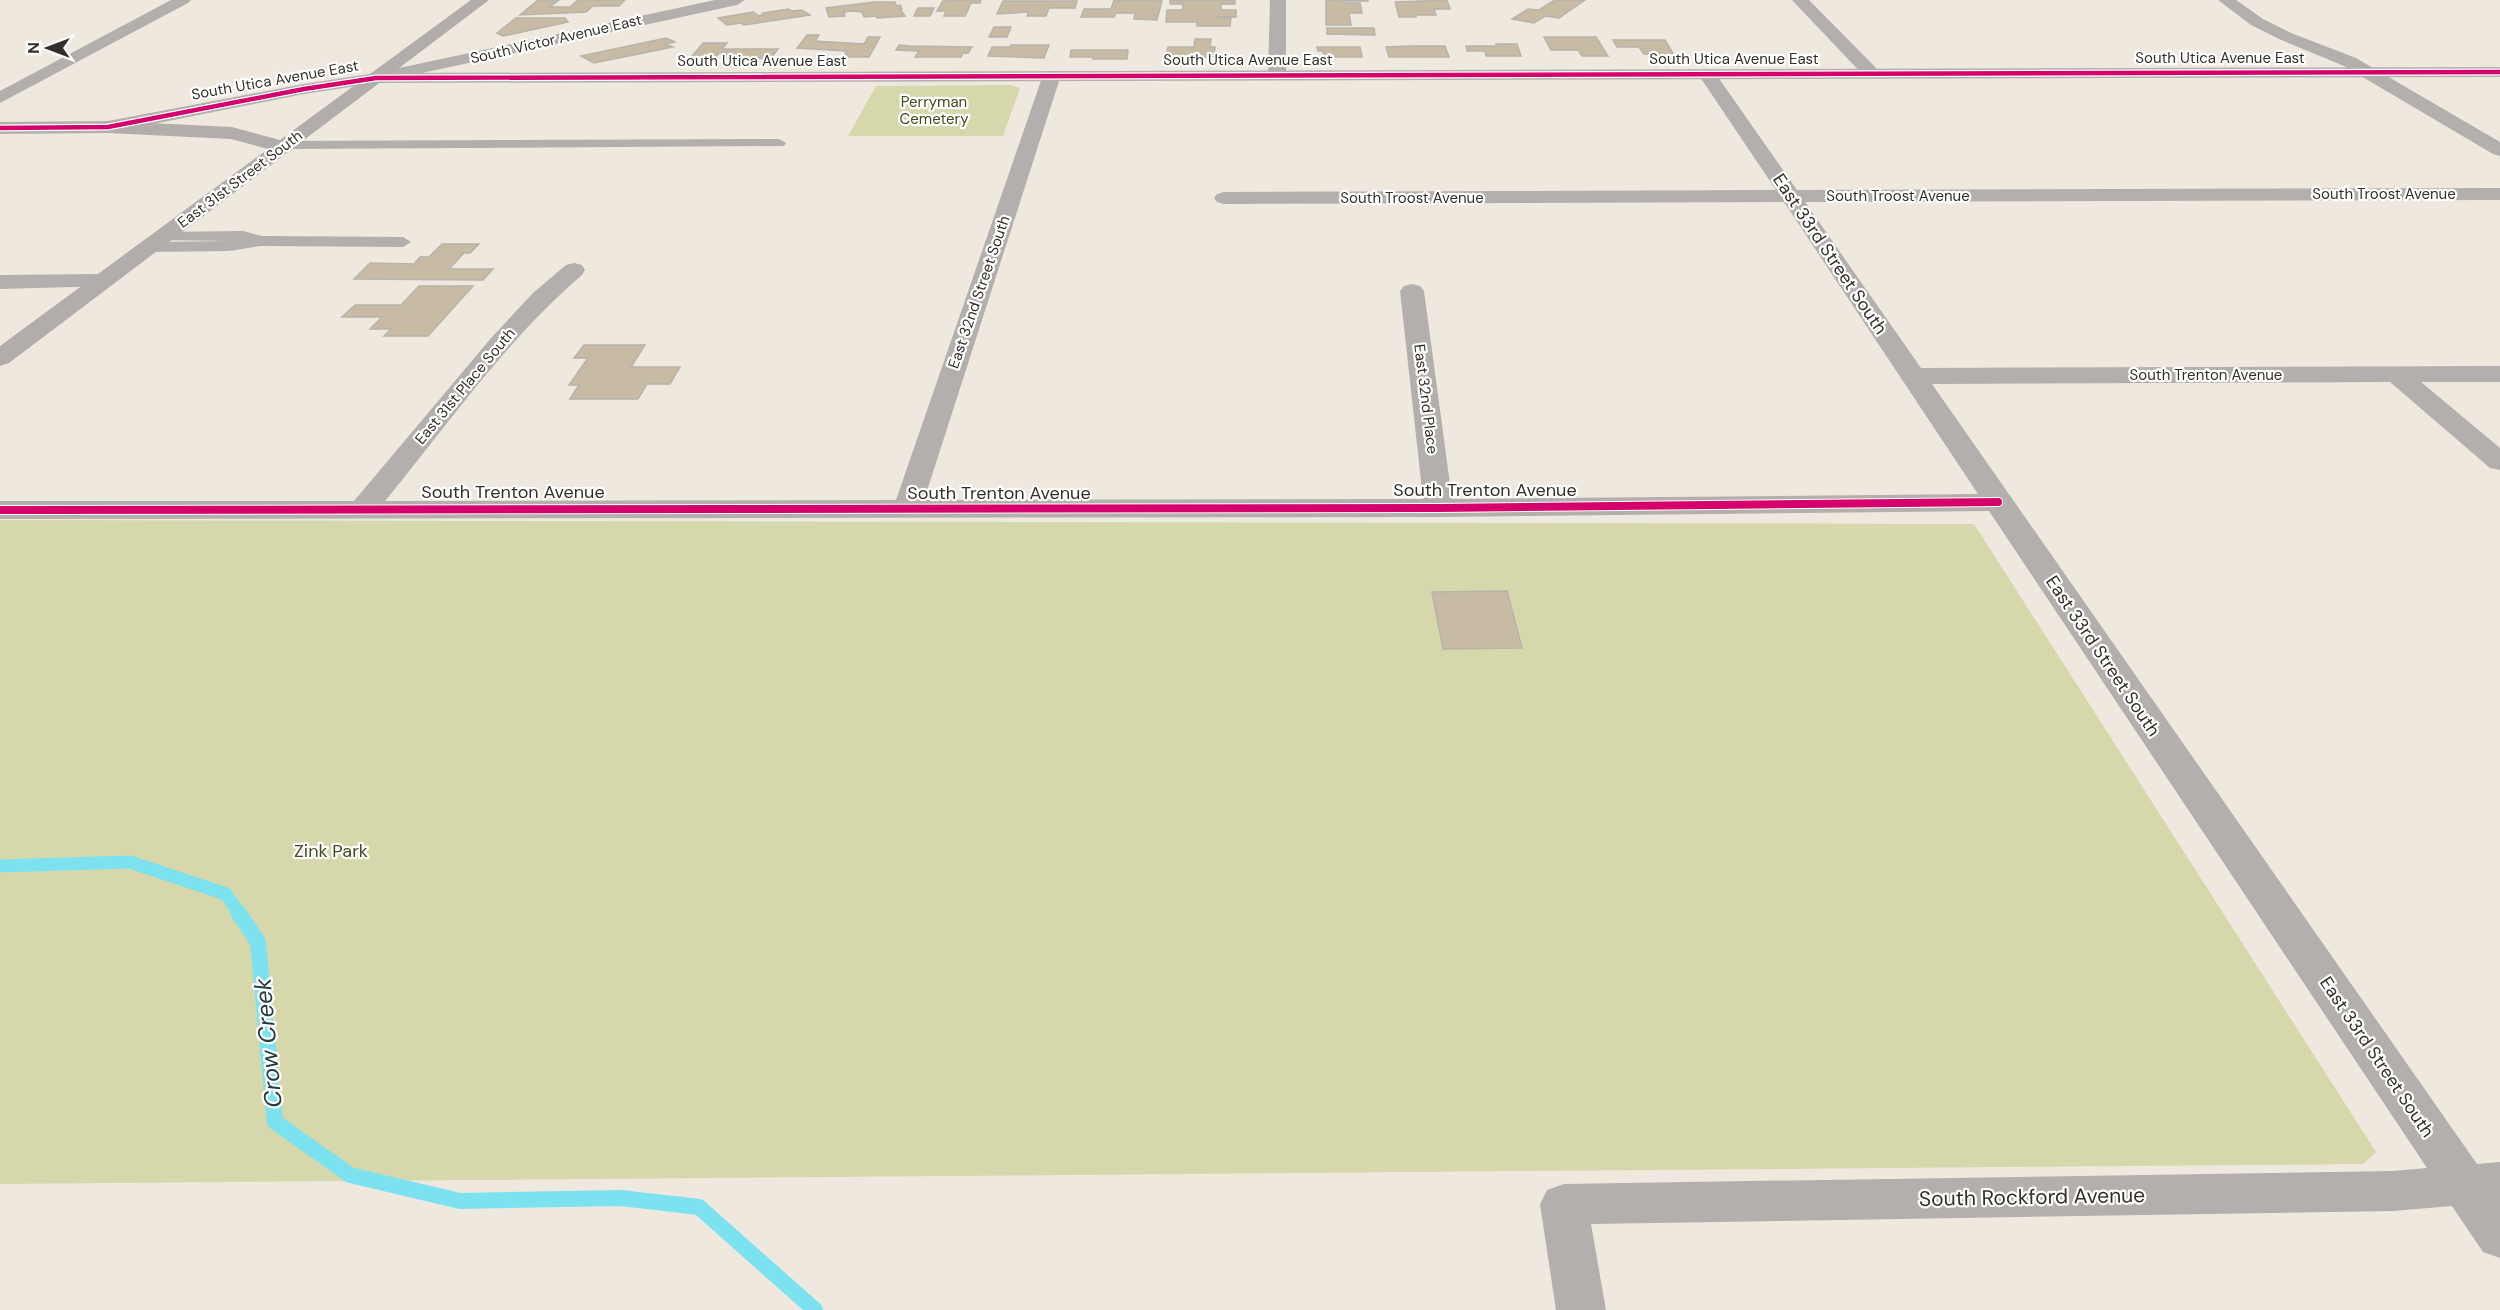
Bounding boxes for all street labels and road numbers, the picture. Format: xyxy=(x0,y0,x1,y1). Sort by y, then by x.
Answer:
street label: South Victor Avenue East xyxy=(468,9,644,68)
street label: South Utica Avenue East xyxy=(2135,48,2305,68)
street label: South Utica Avenue East xyxy=(1649,49,1819,69)
street label: South Utica Avenue East xyxy=(1163,50,1333,70)
street label: South Utica Avenue East xyxy=(677,51,847,71)
street label: South Utica Avenue East xyxy=(190,55,360,105)
street label: East 31st Street South xyxy=(174,125,306,233)
street label: East 33rd Street South xyxy=(1767,169,1893,339)
street label: South Troost Avenue xyxy=(2312,184,2456,204)
street label: South Troost Avenue xyxy=(1826,186,1970,206)
street label: South Troost Avenue xyxy=(1340,188,1484,208)
street label: East 32nd Street South xyxy=(943,213,1015,371)
street label: East 31st Place South xyxy=(410,324,520,448)
street label: East 32nd Place xyxy=(1409,343,1443,455)
street label: South Trenton Avenue xyxy=(2130,365,2282,385)
street label: South Trenton Avenue xyxy=(1393,478,1577,502)
street label: South Trenton Avenue xyxy=(421,480,605,504)
street label: South Trenton Avenue xyxy=(907,481,1091,505)
street label: East 33rd Street South xyxy=(2040,571,2166,741)
street label: East 33rd Street South xyxy=(2314,972,2440,1142)
street label: South Rockford Avenue xyxy=(1919,1181,2145,1213)

